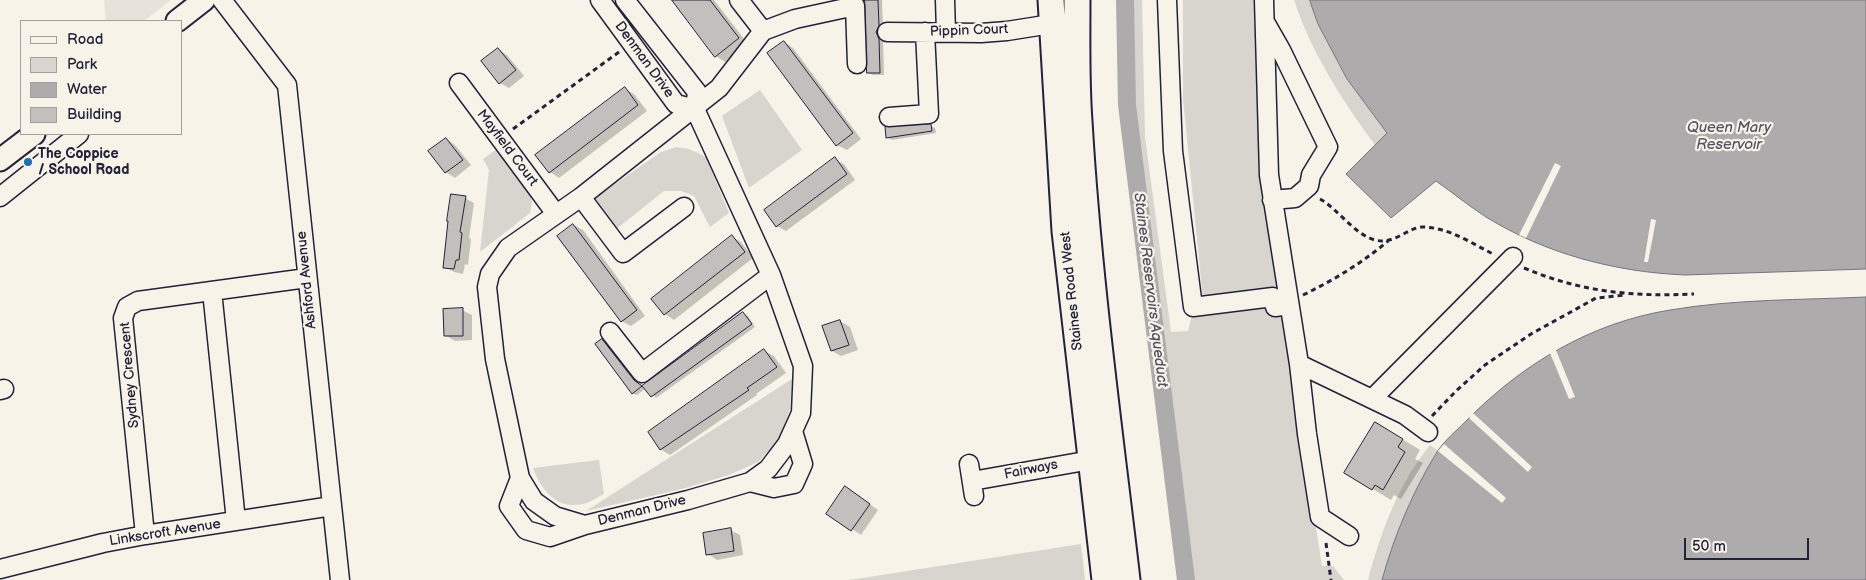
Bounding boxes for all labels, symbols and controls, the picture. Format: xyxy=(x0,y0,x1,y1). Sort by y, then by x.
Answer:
street label: Denman Drive xyxy=(611,19,677,101)
legend xyxy=(20,20,182,135)
street label: Pippin Court xyxy=(930,21,1008,41)
text: Road xyxy=(67,30,103,49)
text: Park xyxy=(67,55,97,74)
text: Water xyxy=(67,80,107,99)
text: Building xyxy=(67,105,122,124)
street label: Mayfield Court xyxy=(473,106,541,190)
water label: Queen Mary Reservoir xyxy=(1687,119,1771,154)
place label: The Coppice / School Road xyxy=(38,146,129,178)
marker: The Coppice / School Road xyxy=(22,156,34,168)
water label: Staines Reservoirs Aqueduct xyxy=(1129,192,1171,388)
street label: Ashford Avenue xyxy=(294,230,320,330)
street label: Staines Road West xyxy=(1057,231,1087,351)
street label: Sydney Crescent xyxy=(117,321,143,429)
street label: Fairways xyxy=(1003,457,1059,483)
street label: Denman Drive xyxy=(596,492,688,530)
street label: Linkscroft Avenue xyxy=(108,516,222,550)
scale bar xyxy=(1686,528,1811,560)
text: 50 m xyxy=(1692,537,1726,556)

